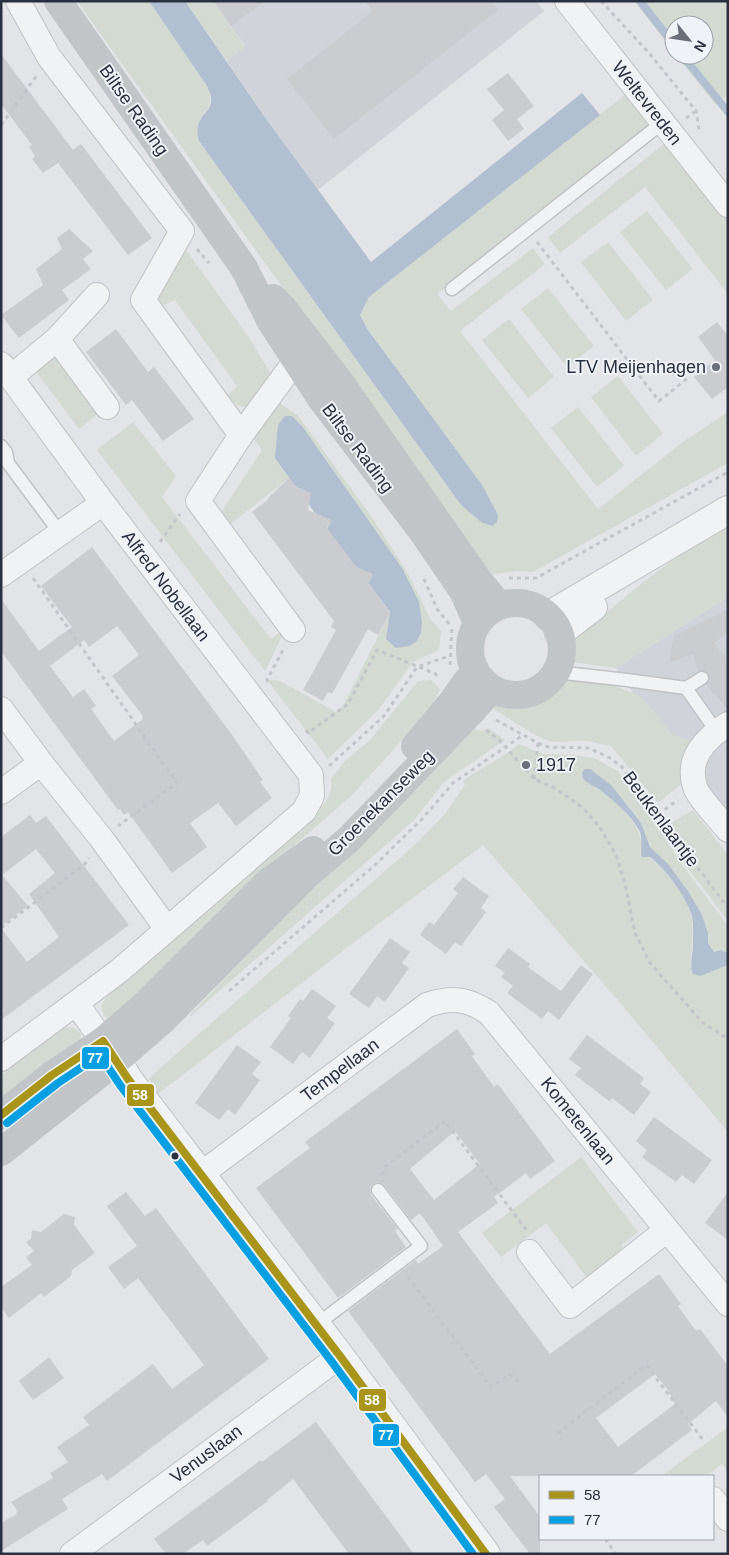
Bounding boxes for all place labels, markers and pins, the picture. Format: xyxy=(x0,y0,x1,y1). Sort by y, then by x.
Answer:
place label: LTV Meijenhagen xyxy=(566,357,706,377)
marker: LTV Meijenhagen xyxy=(710,361,722,373)
place label: 1917 xyxy=(536,755,576,775)
marker: 1917 xyxy=(520,759,532,771)
unlabelled marker xyxy=(170,1151,180,1161)

